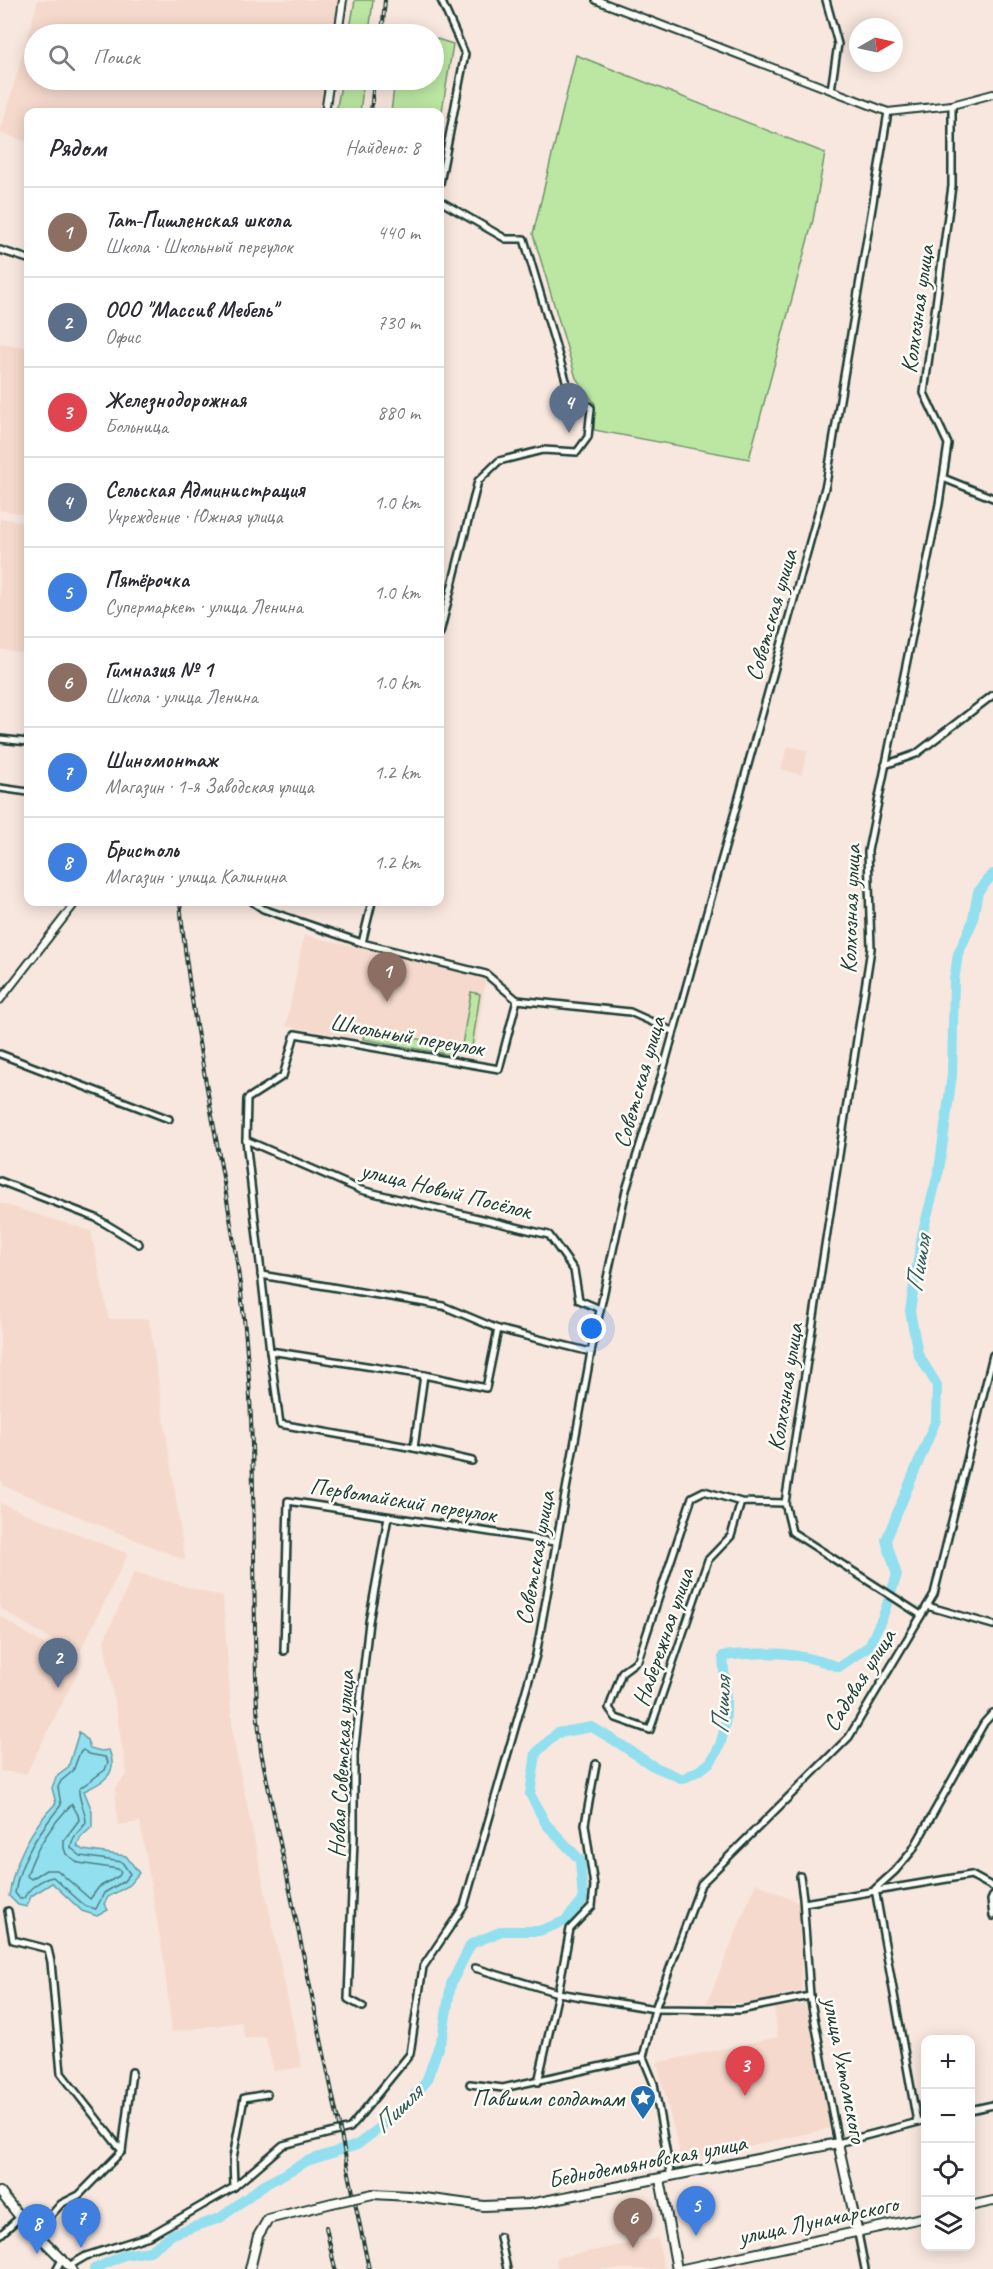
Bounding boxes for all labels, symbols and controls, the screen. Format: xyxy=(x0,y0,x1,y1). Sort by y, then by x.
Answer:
north arrow xyxy=(849,18,903,72)
search box xyxy=(24,24,444,90)
icon: search xyxy=(45,41,78,74)
text: Поиск xyxy=(93,43,139,71)
text: Рядом xyxy=(48,131,106,164)
text: Найдено: 8 xyxy=(345,135,420,160)
text: Тат-Пишленская школа xyxy=(105,206,290,234)
text: 1 xyxy=(63,220,72,245)
text: 440 m xyxy=(377,220,420,245)
text: Школа · Школьный переулок xyxy=(105,234,292,259)
street label: Колхозная улица xyxy=(893,242,941,375)
text: ООО "Массив Мебель" xyxy=(105,296,277,324)
text: 2 xyxy=(63,310,72,335)
text: 730 m xyxy=(377,310,420,335)
text: Офис xyxy=(105,324,140,349)
pin: 4 xyxy=(550,384,588,433)
text: Железнодорожная xyxy=(105,386,246,414)
text: 3 xyxy=(63,400,72,425)
text: 880 m xyxy=(377,400,420,425)
text: Больница xyxy=(105,414,168,439)
text: Сельская Администрация xyxy=(105,476,305,504)
text: 4 xyxy=(63,490,72,515)
text: 1.0 km xyxy=(374,490,420,515)
text: Учреждение · Южная улица xyxy=(105,504,282,529)
street label: Советская улица xyxy=(738,544,804,684)
text: Пятёрочка xyxy=(105,566,189,594)
text: 5 xyxy=(63,580,72,605)
text: 1.0 km xyxy=(374,580,420,605)
text: Супермаркет · улица Ленина xyxy=(105,594,303,619)
text: Гимназия № 1 xyxy=(105,656,213,684)
text: 6 xyxy=(63,670,72,695)
text: 1.0 km xyxy=(374,670,420,695)
text: Школа · улица Ленина xyxy=(105,684,258,709)
text: Шиномонтаж xyxy=(105,746,218,774)
text: 7 xyxy=(63,760,72,785)
text: 1.2 km xyxy=(374,760,420,785)
text: Магазин · 1-я Заводская улица xyxy=(105,774,314,799)
text: Бристоль xyxy=(105,836,179,864)
street label: Колхозная улица xyxy=(833,843,867,974)
text: 8 xyxy=(63,850,72,875)
text: 1.2 km xyxy=(374,850,420,875)
text: Магазин · улица Калинина xyxy=(105,864,286,889)
pin: 1 xyxy=(368,952,406,1002)
street label: Школьный переулок xyxy=(328,1007,488,1064)
street label: Советская улица xyxy=(606,1011,672,1151)
street label: улица Новый Посёлок xyxy=(356,1154,536,1226)
water label: Пишля xyxy=(897,1229,940,1295)
your location xyxy=(577,1314,606,1343)
street label: Колхозная улица xyxy=(760,1320,810,1453)
street label: Первомайский переулок xyxy=(308,1471,500,1530)
street label: Советская улица xyxy=(508,1487,562,1627)
street label: Набережная улица xyxy=(625,1563,701,1710)
street label: Садовая улица xyxy=(816,1622,903,1737)
pin: 2 xyxy=(38,1638,78,1688)
street label: Новая Советская улица xyxy=(321,1668,361,1858)
water label: Пишля xyxy=(703,1673,739,1735)
street label: улица Ухтомского xyxy=(816,1992,874,2147)
map controls xyxy=(921,2035,975,2251)
button: + xyxy=(921,2035,975,2089)
pin: 3 xyxy=(726,2046,764,2096)
water label: Пишля xyxy=(365,2075,432,2140)
place label: Павшим солдатам xyxy=(472,2083,626,2113)
place icon: Павшим солдатам xyxy=(628,2083,658,2121)
button: − xyxy=(921,2089,975,2143)
street label: Беднодемьяновская улица xyxy=(545,2127,750,2195)
button: locate xyxy=(921,2143,975,2197)
pin: 5 xyxy=(676,2186,716,2236)
street label: улица Луначарского xyxy=(733,2188,903,2252)
button: layers xyxy=(921,2197,975,2251)
pin: 7 xyxy=(62,2198,100,2248)
pin: 6 xyxy=(614,2198,652,2248)
pin: 8 xyxy=(18,2204,57,2254)

